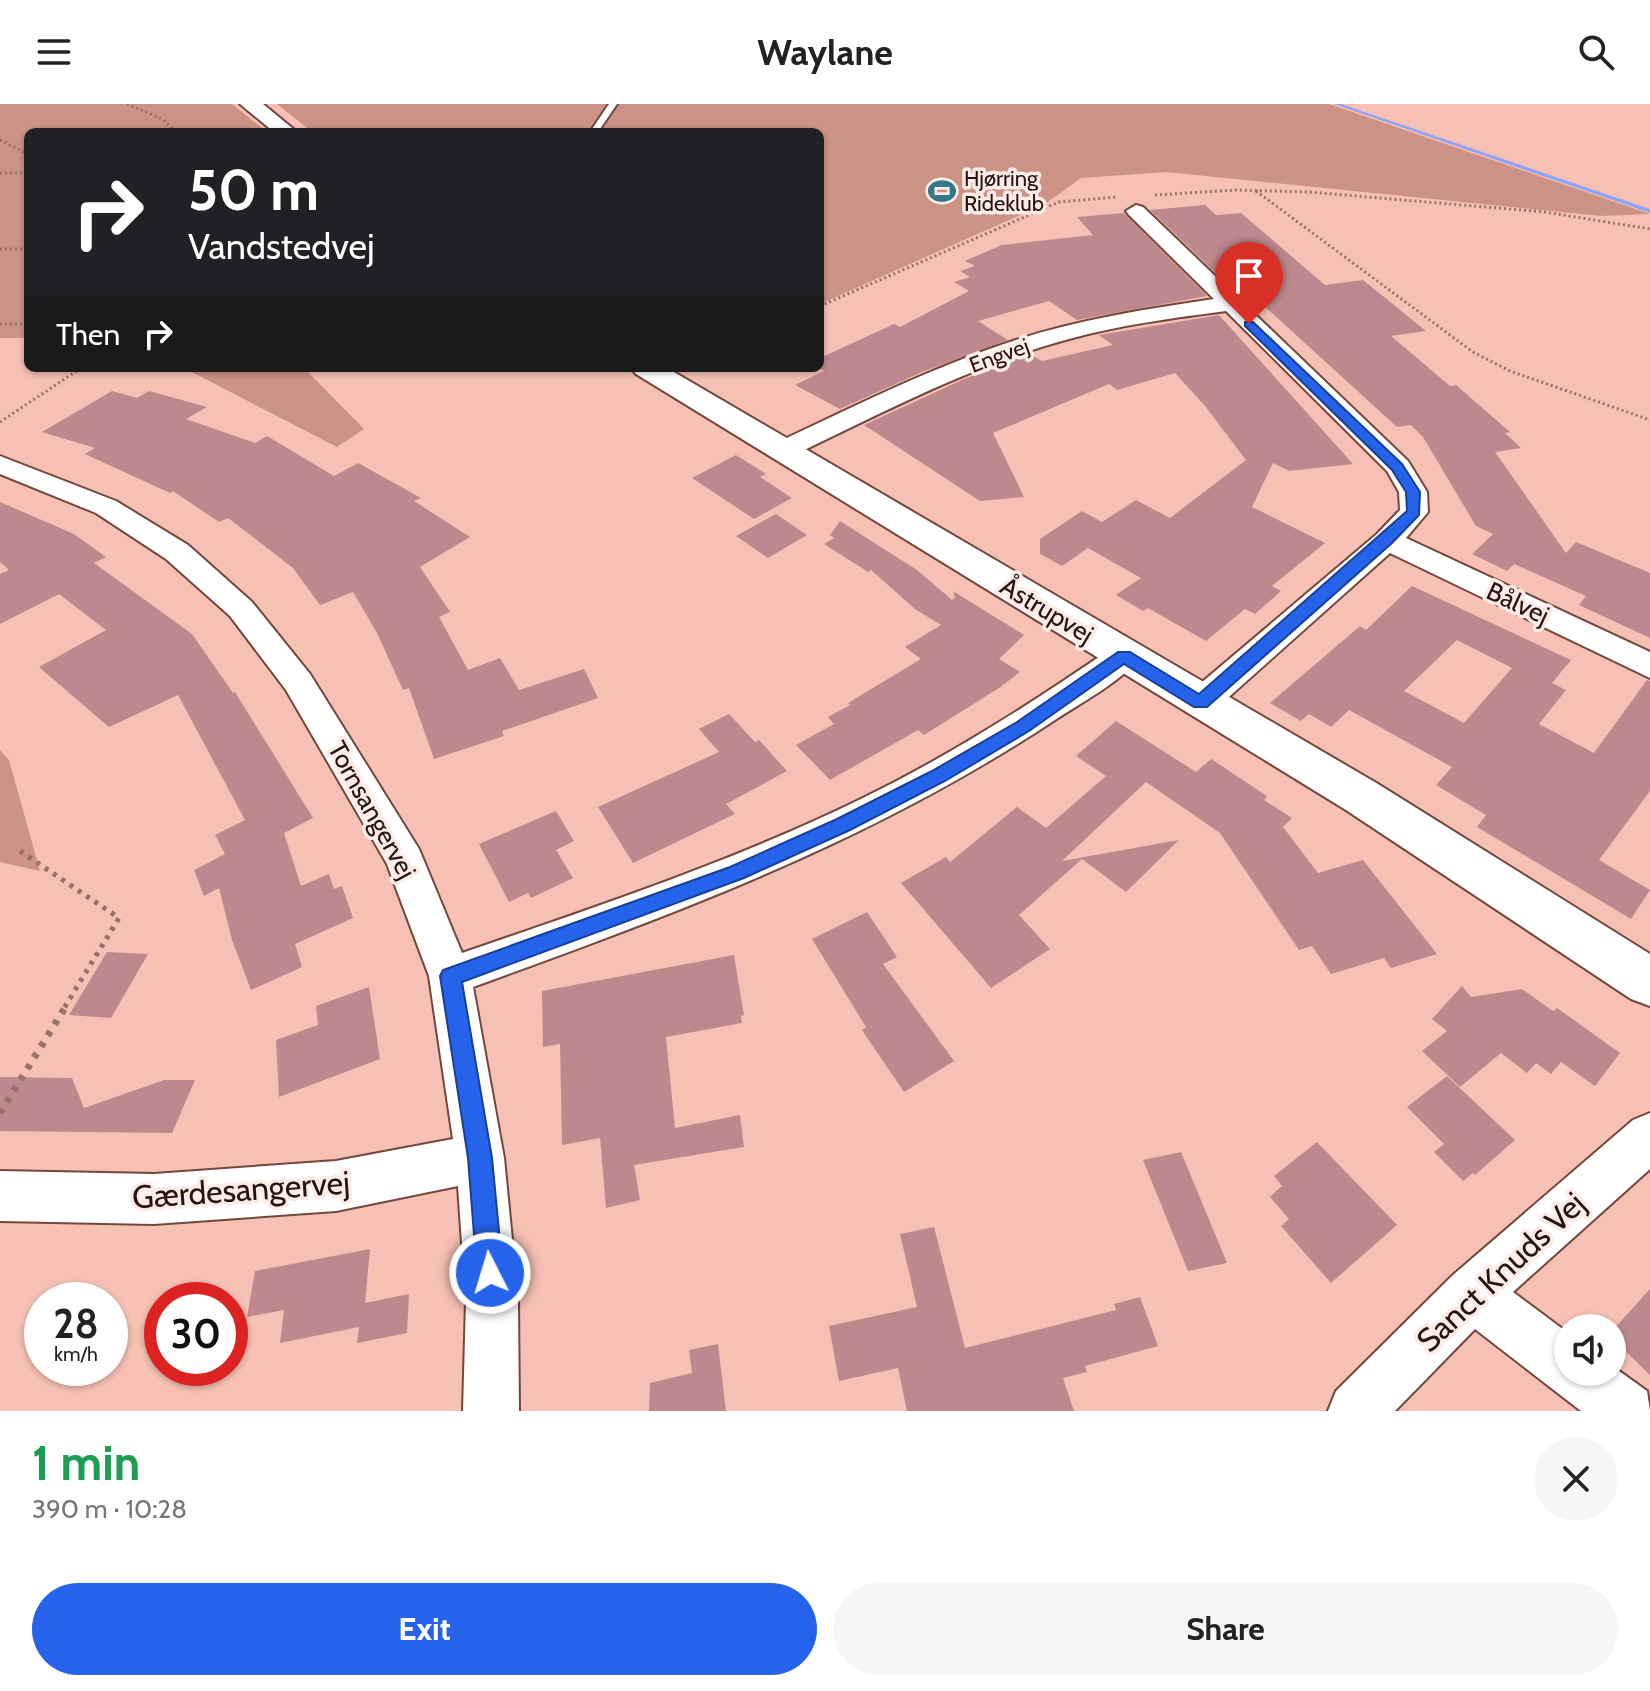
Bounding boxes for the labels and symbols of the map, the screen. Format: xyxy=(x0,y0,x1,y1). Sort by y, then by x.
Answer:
place label: Hjørring Rideklub xyxy=(964,165,1044,217)
sports icon: Hjørring Rideklub xyxy=(927,176,957,206)
pin xyxy=(1215,242,1283,324)
street label: Engvej xyxy=(966,332,1033,379)
street label: Åstrupvej xyxy=(995,570,1099,650)
street label: Bålvej xyxy=(1482,575,1554,631)
street label: Tornsangervej xyxy=(321,736,423,884)
street label: Gærdesangervej xyxy=(131,1162,351,1217)
street label: Sanct Knuds Vej xyxy=(1408,1184,1593,1360)
position arrow xyxy=(448,1231,532,1315)
speed limit sign: 30 xyxy=(144,1282,248,1386)

